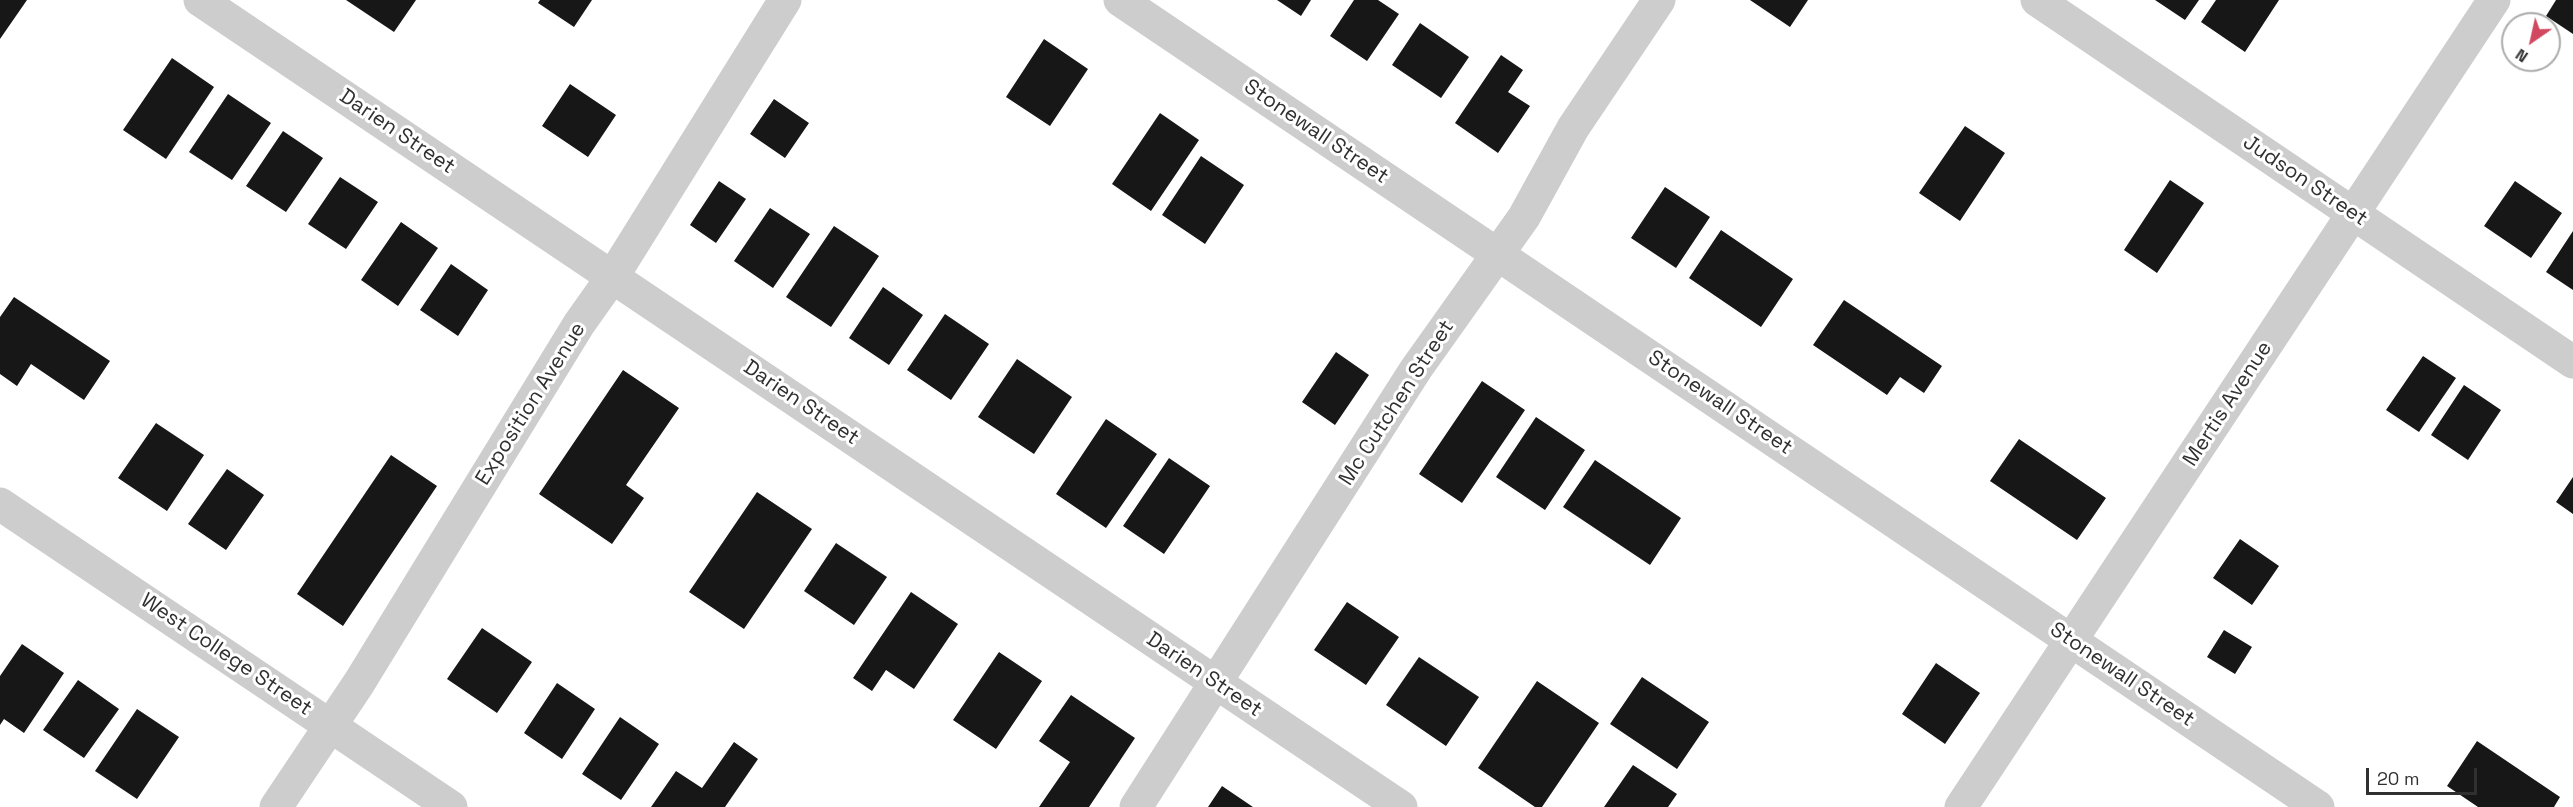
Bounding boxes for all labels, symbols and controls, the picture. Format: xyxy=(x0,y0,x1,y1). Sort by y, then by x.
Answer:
north arrow xyxy=(2501,12,2561,72)
text: N xyxy=(2511,44,2532,67)
street label: Stonewall Street xyxy=(1239,74,1393,190)
street label: Darien Street xyxy=(334,84,460,180)
street label: Judson Street xyxy=(2238,130,2372,232)
street label: Mc Cutchen Street xyxy=(1334,316,1460,490)
street label: Exposition Avenue xyxy=(471,318,591,490)
street label: Mertis Avenue xyxy=(2178,337,2278,471)
street label: Stonewall Street xyxy=(1643,345,1797,461)
street label: Darien Street xyxy=(738,355,864,451)
street label: West College Street xyxy=(136,588,316,722)
street label: Stonewall Street xyxy=(2045,617,2199,733)
street label: Darien Street xyxy=(1141,627,1267,723)
scale bar xyxy=(2369,756,2480,794)
text: 20 m xyxy=(2377,767,2420,790)

